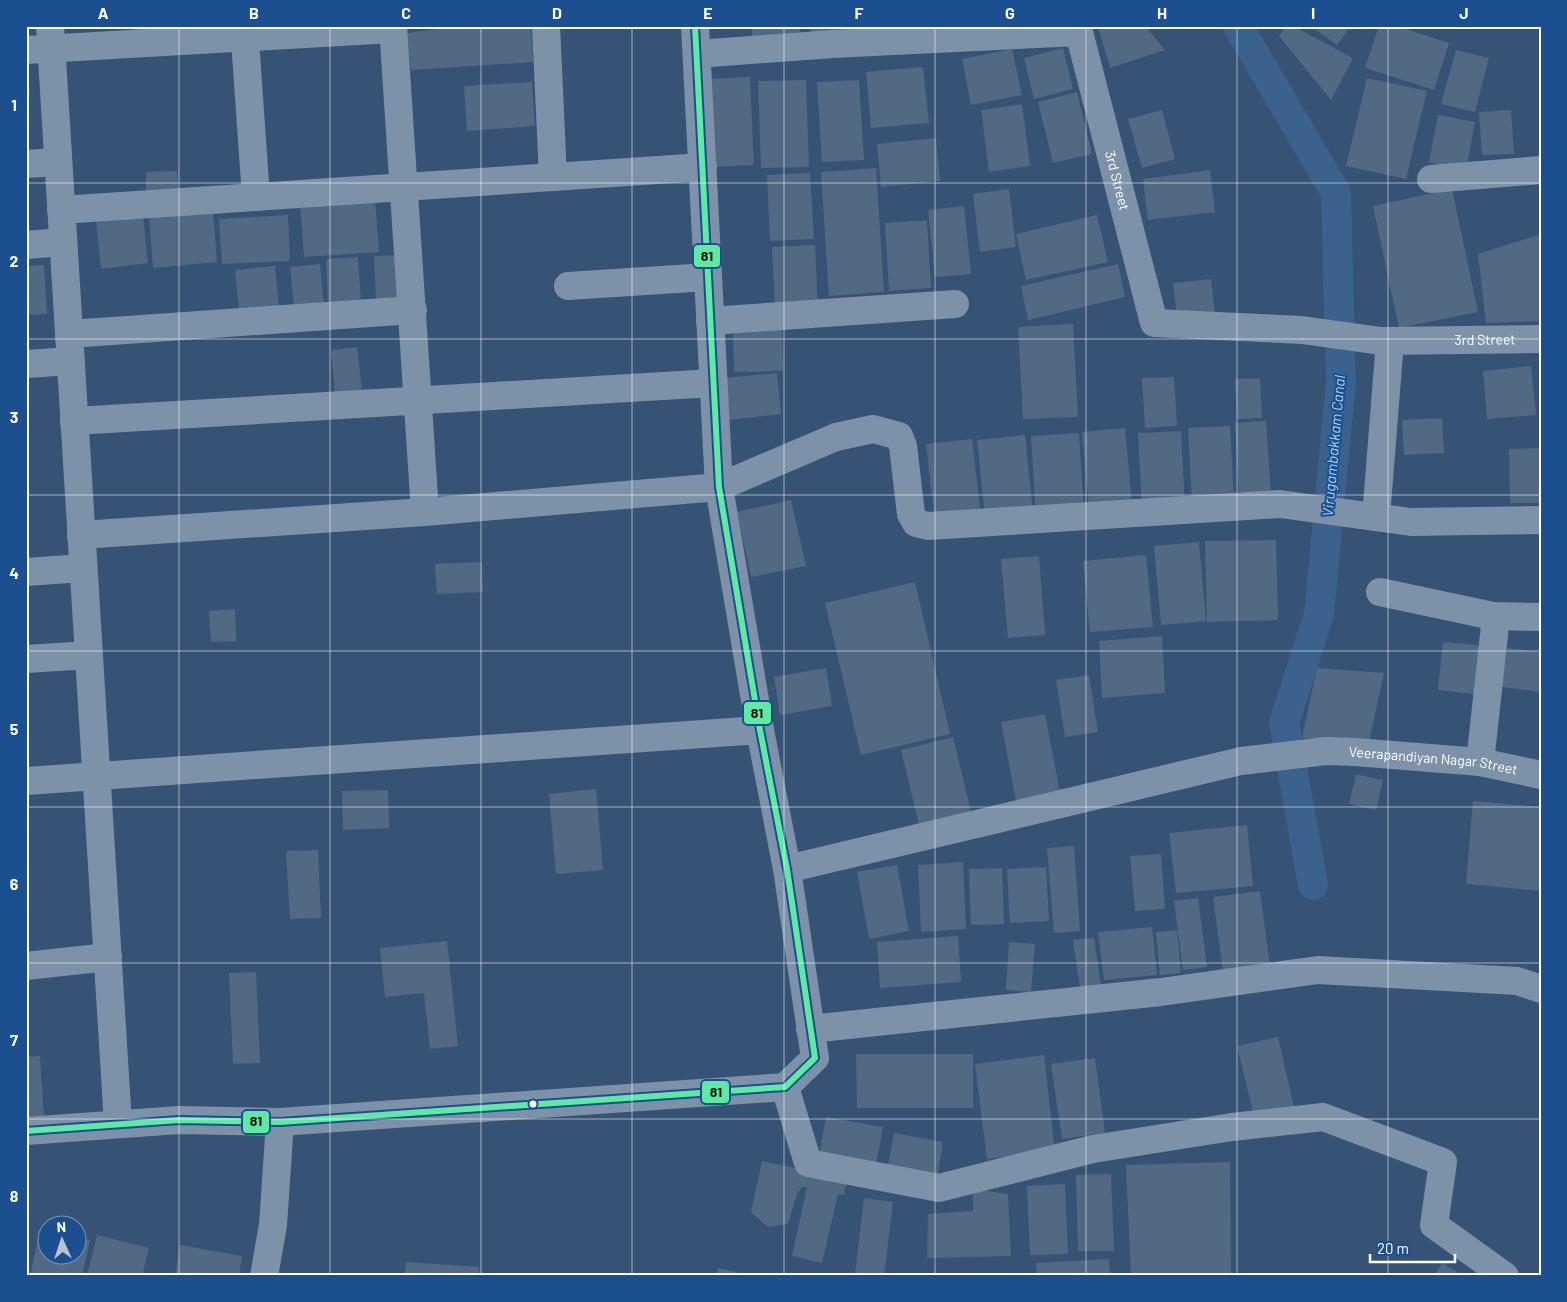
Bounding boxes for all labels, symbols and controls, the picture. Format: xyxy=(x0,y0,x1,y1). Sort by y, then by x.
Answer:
text: A xyxy=(98,3,109,22)
text: B xyxy=(249,3,259,22)
text: C xyxy=(401,3,411,22)
text: D xyxy=(552,3,562,22)
text: E xyxy=(703,3,713,22)
text: F xyxy=(855,3,864,22)
text: G xyxy=(1005,3,1015,22)
text: H xyxy=(1157,3,1167,22)
text: I xyxy=(1311,3,1315,22)
text: J xyxy=(1459,3,1469,22)
text: 1 xyxy=(11,95,17,114)
street label: 3rd Street xyxy=(1102,149,1134,212)
line badge: 81 xyxy=(693,244,721,268)
text: 81 xyxy=(701,247,713,264)
text: 2 xyxy=(10,251,19,270)
street label: 3rd Street xyxy=(1454,330,1515,348)
water label: Virugambakkam Canal xyxy=(1318,374,1348,517)
text: 3 xyxy=(10,407,18,426)
text: 4 xyxy=(9,563,19,582)
line badge: 81 xyxy=(743,701,772,725)
text: 81 xyxy=(751,704,763,721)
text: 5 xyxy=(10,719,19,738)
street label: Veerapandiyan Nagar Street xyxy=(1349,743,1519,778)
text: 6 xyxy=(10,874,19,893)
text: 7 xyxy=(10,1030,18,1049)
line badge: 81 xyxy=(701,1080,730,1104)
text: 81 xyxy=(710,1083,722,1100)
unlabelled marker xyxy=(528,1099,538,1109)
line badge: 81 xyxy=(242,1110,270,1134)
text: 81 xyxy=(250,1112,262,1129)
text: 8 xyxy=(10,1186,19,1205)
north arrow xyxy=(38,1214,88,1264)
text: N xyxy=(56,1218,66,1235)
scale bar xyxy=(1370,1232,1454,1264)
text: 20 m xyxy=(1377,1239,1409,1257)

